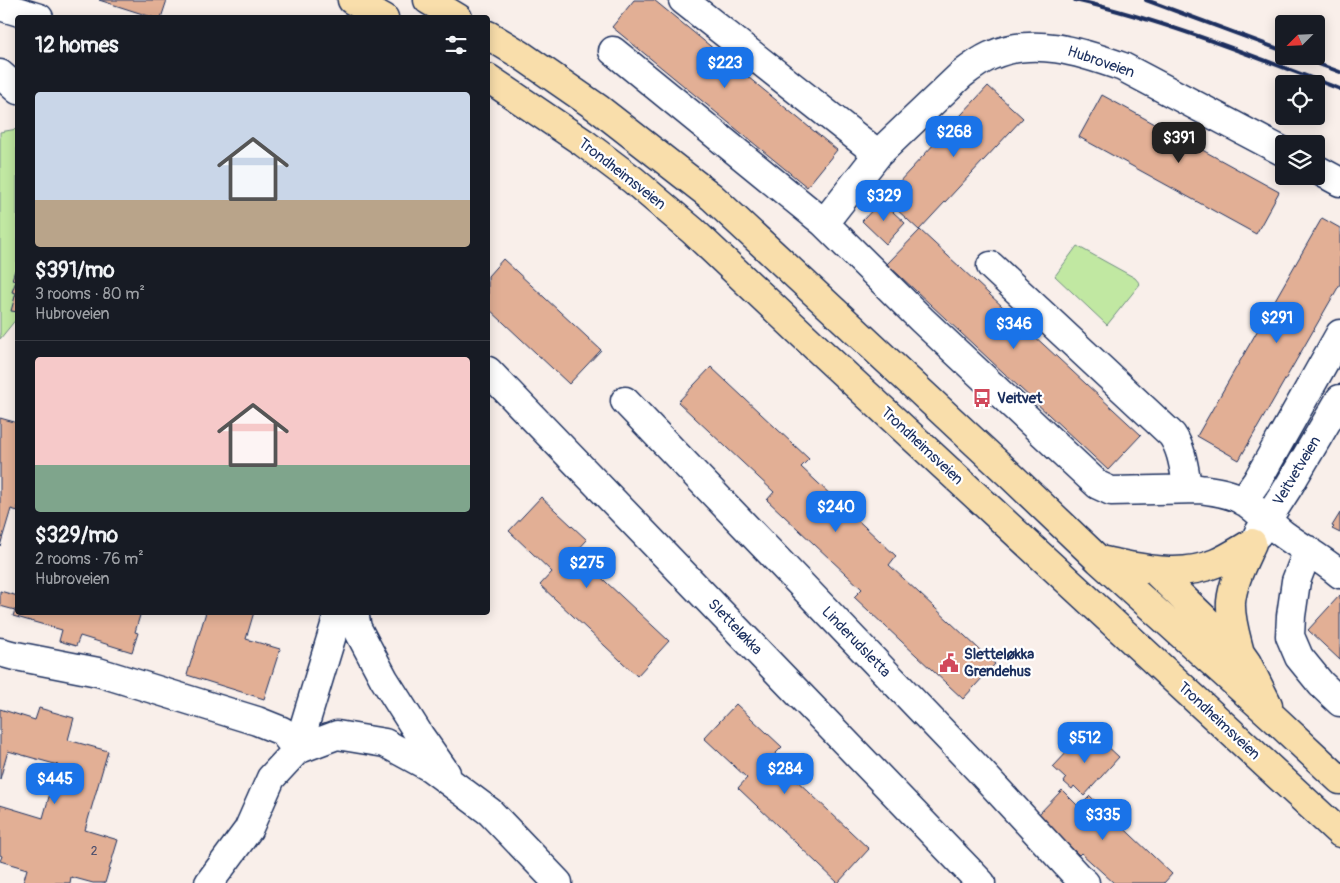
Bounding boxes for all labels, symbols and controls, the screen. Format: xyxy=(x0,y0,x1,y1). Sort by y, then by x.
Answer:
north arrow xyxy=(1275,15,1325,65)
map controls xyxy=(1275,15,1325,185)
icon: filters xyxy=(442,31,470,59)
text: 12 homes xyxy=(35,32,118,59)
street label: Hubroveien xyxy=(1065,42,1137,82)
pin: $223 xyxy=(695,46,755,89)
text: $223 xyxy=(707,53,743,73)
button: locate xyxy=(1275,75,1325,125)
pin: $268 xyxy=(924,116,984,158)
pin: $391 xyxy=(1149,121,1209,164)
text: $268 xyxy=(937,122,972,142)
icon: home xyxy=(208,124,298,214)
text: $391 xyxy=(1163,128,1195,148)
street label: Trondheimsveien xyxy=(575,134,669,214)
button: layers xyxy=(1275,135,1325,185)
pin: $329 xyxy=(854,180,914,222)
text: $329 xyxy=(867,186,901,206)
text: $391/mo xyxy=(35,257,115,284)
text: 3 rooms · 80 m² xyxy=(35,284,145,304)
pin: $291 xyxy=(1247,302,1307,344)
text: Hubroveien xyxy=(35,304,110,324)
pin: $346 xyxy=(984,308,1044,350)
text: $291 xyxy=(1261,308,1293,328)
text: $346 xyxy=(996,314,1032,334)
bus stop icon: Veitvet xyxy=(971,387,993,409)
place label: Veitvet xyxy=(997,389,1043,408)
icon: home xyxy=(208,390,298,480)
street label: Trondheimsveien xyxy=(877,403,967,489)
street label: Veitvetveien xyxy=(1269,433,1325,509)
pin: $240 xyxy=(806,490,866,533)
text: $240 xyxy=(817,497,855,517)
text: $329/mo xyxy=(35,522,118,549)
pin: $275 xyxy=(557,546,617,589)
text: 2 rooms · 76 m² xyxy=(35,549,144,569)
text: $275 xyxy=(570,553,604,573)
text: Hubroveien xyxy=(35,569,110,589)
street label: Sletteløkka xyxy=(704,595,766,659)
street label: Linderudsletta xyxy=(817,603,895,681)
place label: Sletteløkka Grendehus xyxy=(964,645,1034,681)
public building icon: Sletteløkka Grendehus xyxy=(938,652,960,674)
street label: Trondheimsveien xyxy=(1174,678,1264,764)
pin: $512 xyxy=(1055,722,1115,764)
text: $512 xyxy=(1069,728,1101,748)
pin: $284 xyxy=(755,752,815,795)
text: $284 xyxy=(768,759,802,779)
pin: $445 xyxy=(25,762,85,805)
text: $445 xyxy=(37,769,73,789)
pin: $335 xyxy=(1073,798,1133,841)
text: $335 xyxy=(1085,805,1121,825)
house number: 2 xyxy=(91,844,98,859)

